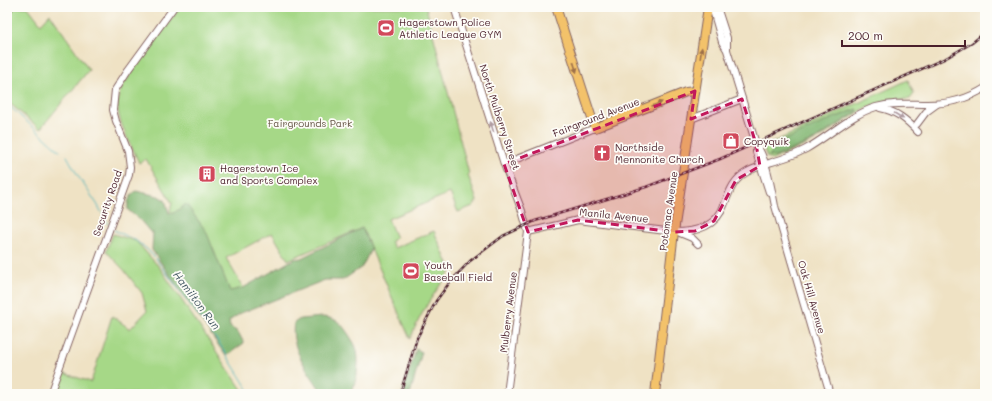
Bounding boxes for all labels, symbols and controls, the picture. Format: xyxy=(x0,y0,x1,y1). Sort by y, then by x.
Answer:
place label: Hagerstown Police Athletic League GYM xyxy=(399,15,501,41)
sports icon: Hagerstown Police Athletic League GYM xyxy=(376,18,396,38)
scale bar xyxy=(842,22,965,48)
text: 200 m xyxy=(848,27,883,43)
one-way arrow xyxy=(698,47,704,59)
one-way arrow xyxy=(572,61,578,73)
street label: North Mulberry Street xyxy=(476,62,524,172)
street label: Fairground Avenue xyxy=(551,94,641,140)
one-way arrow xyxy=(652,100,664,106)
one-way arrow xyxy=(711,105,723,111)
one-way arrow xyxy=(893,112,905,119)
park label: Fairgrounds Park xyxy=(268,116,352,130)
one-way arrow xyxy=(489,120,495,132)
shop icon: Copyquik xyxy=(721,131,741,151)
place label: Copyquik xyxy=(744,134,789,148)
place label: Northside Mennonite Church xyxy=(615,140,704,166)
church icon: Northside Mennonite Church xyxy=(592,143,612,163)
place label: Hagerstown Ice and Sports Complex xyxy=(220,161,318,187)
building icon: Hagerstown Ice and Sports Complex xyxy=(197,164,217,184)
street label: Security Road xyxy=(89,168,125,238)
street label: Potomac Avenue xyxy=(655,170,681,252)
street label: Manila Avenue xyxy=(579,204,649,226)
place label: Youth Baseball Field xyxy=(424,258,492,284)
street label: Oak Hill Avenue xyxy=(795,259,829,335)
sports icon: Youth Baseball Field xyxy=(401,261,421,281)
water label: Hamilton Run xyxy=(170,268,224,332)
street label: Mulberry Avenue xyxy=(496,271,520,353)

